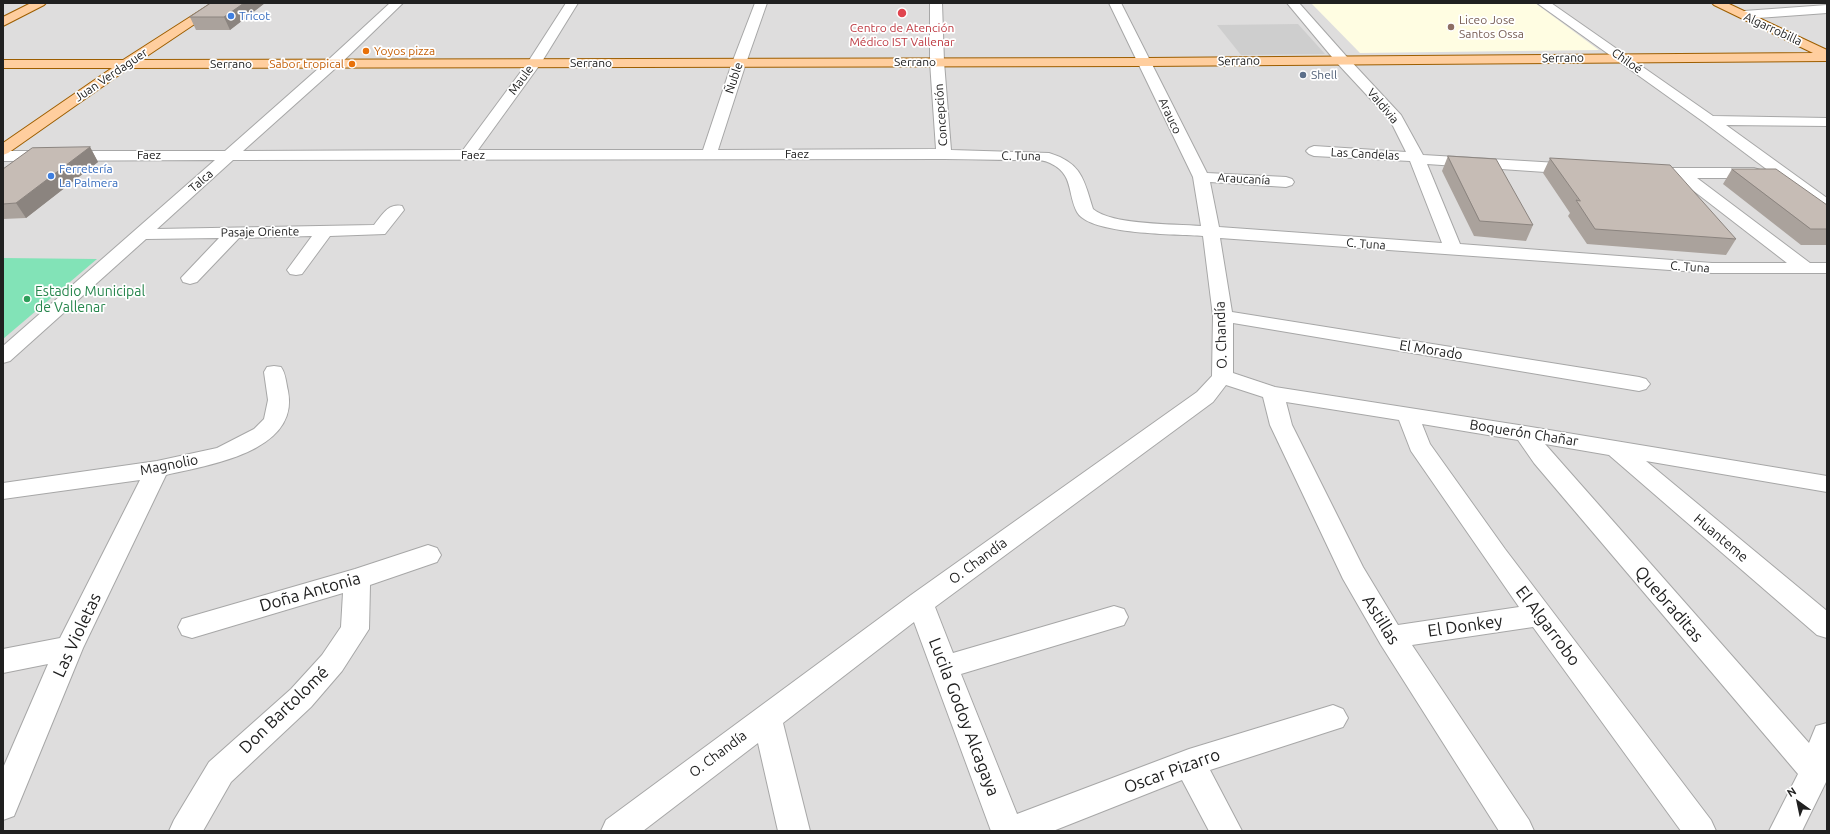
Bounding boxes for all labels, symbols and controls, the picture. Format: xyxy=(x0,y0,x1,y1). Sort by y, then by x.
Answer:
marker: Centro de Atención Médico IST Vallenar xyxy=(896,7,908,19)
place label: Tricot xyxy=(239,9,270,23)
street label: Algarrobilla xyxy=(1742,9,1804,49)
marker: Tricot xyxy=(226,11,236,21)
place label: Liceo Jose Santos Ossa xyxy=(1459,13,1524,41)
place label: Centro de Atención Médico IST Vallenar xyxy=(849,21,955,49)
marker: Liceo Jose Santos Ossa xyxy=(1446,22,1456,32)
place label: Yoyos pizza xyxy=(374,44,435,58)
street label: Juan Verdaguer xyxy=(72,45,150,105)
street label: Chiloé xyxy=(1609,45,1645,77)
marker: Yoyos pizza xyxy=(361,46,371,56)
street label: Serrano xyxy=(1542,50,1584,66)
street label: Serrano xyxy=(1218,53,1260,69)
street label: Serrano xyxy=(894,55,936,69)
street label: Serrano xyxy=(570,56,612,70)
street label: Serrano xyxy=(210,57,252,71)
place label: Sabor tropical xyxy=(269,57,344,71)
marker: Sabor tropical xyxy=(347,59,357,69)
street label: Ñuble xyxy=(722,60,746,96)
street label: Maule xyxy=(505,62,537,98)
place label: Shell xyxy=(1311,68,1337,82)
marker: Shell xyxy=(1298,70,1308,80)
street label: Concepción xyxy=(932,83,950,147)
street label: Valdivia xyxy=(1364,85,1402,127)
street label: Arauco xyxy=(1155,96,1185,136)
street label: Las Candelas xyxy=(1330,145,1400,163)
street label: Faez xyxy=(785,147,809,161)
street label: Faez xyxy=(137,148,161,162)
street label: Faez xyxy=(461,148,485,162)
street label: C. Tuna xyxy=(1001,148,1041,164)
place label: Ferretería La Palmera xyxy=(59,162,118,190)
street label: Talca xyxy=(186,167,216,195)
street label: Araucanía xyxy=(1217,170,1271,188)
marker: Ferretería La Palmera xyxy=(46,171,56,181)
street label: Pasaje Oriente xyxy=(221,224,299,240)
street label: C. Tuna xyxy=(1346,235,1386,253)
street label: C. Tuna xyxy=(1670,258,1710,276)
place label: Estadio Municipal de Vallenar xyxy=(35,283,145,316)
marker: Estadio Municipal de Vallenar xyxy=(22,294,32,304)
street label: O. Chandía xyxy=(1211,301,1231,369)
street label: El Morado xyxy=(1398,337,1464,363)
street label: Boquerón Chañar xyxy=(1468,416,1580,450)
street label: Magnolio xyxy=(139,451,199,479)
street label: Huanteme xyxy=(1690,510,1752,566)
street label: O. Chandía xyxy=(946,534,1010,588)
street label: Quebraditas xyxy=(1630,562,1708,646)
street label: Doña Antonia xyxy=(257,568,363,616)
street label: El Algarrobo xyxy=(1511,582,1585,670)
street label: Las Violetas xyxy=(49,590,105,680)
street label: Astillas xyxy=(1358,591,1404,649)
street label: El Donkey xyxy=(1426,611,1504,641)
street label: Lucila Godoy Alcagaya xyxy=(924,635,1004,799)
street label: Don Bartolomé xyxy=(235,662,333,758)
street label: O. Chandía xyxy=(686,727,750,781)
street label: Oscar Pizarro xyxy=(1121,744,1223,798)
north arrow xyxy=(1778,782,1818,822)
text: N xyxy=(1785,785,1798,799)

